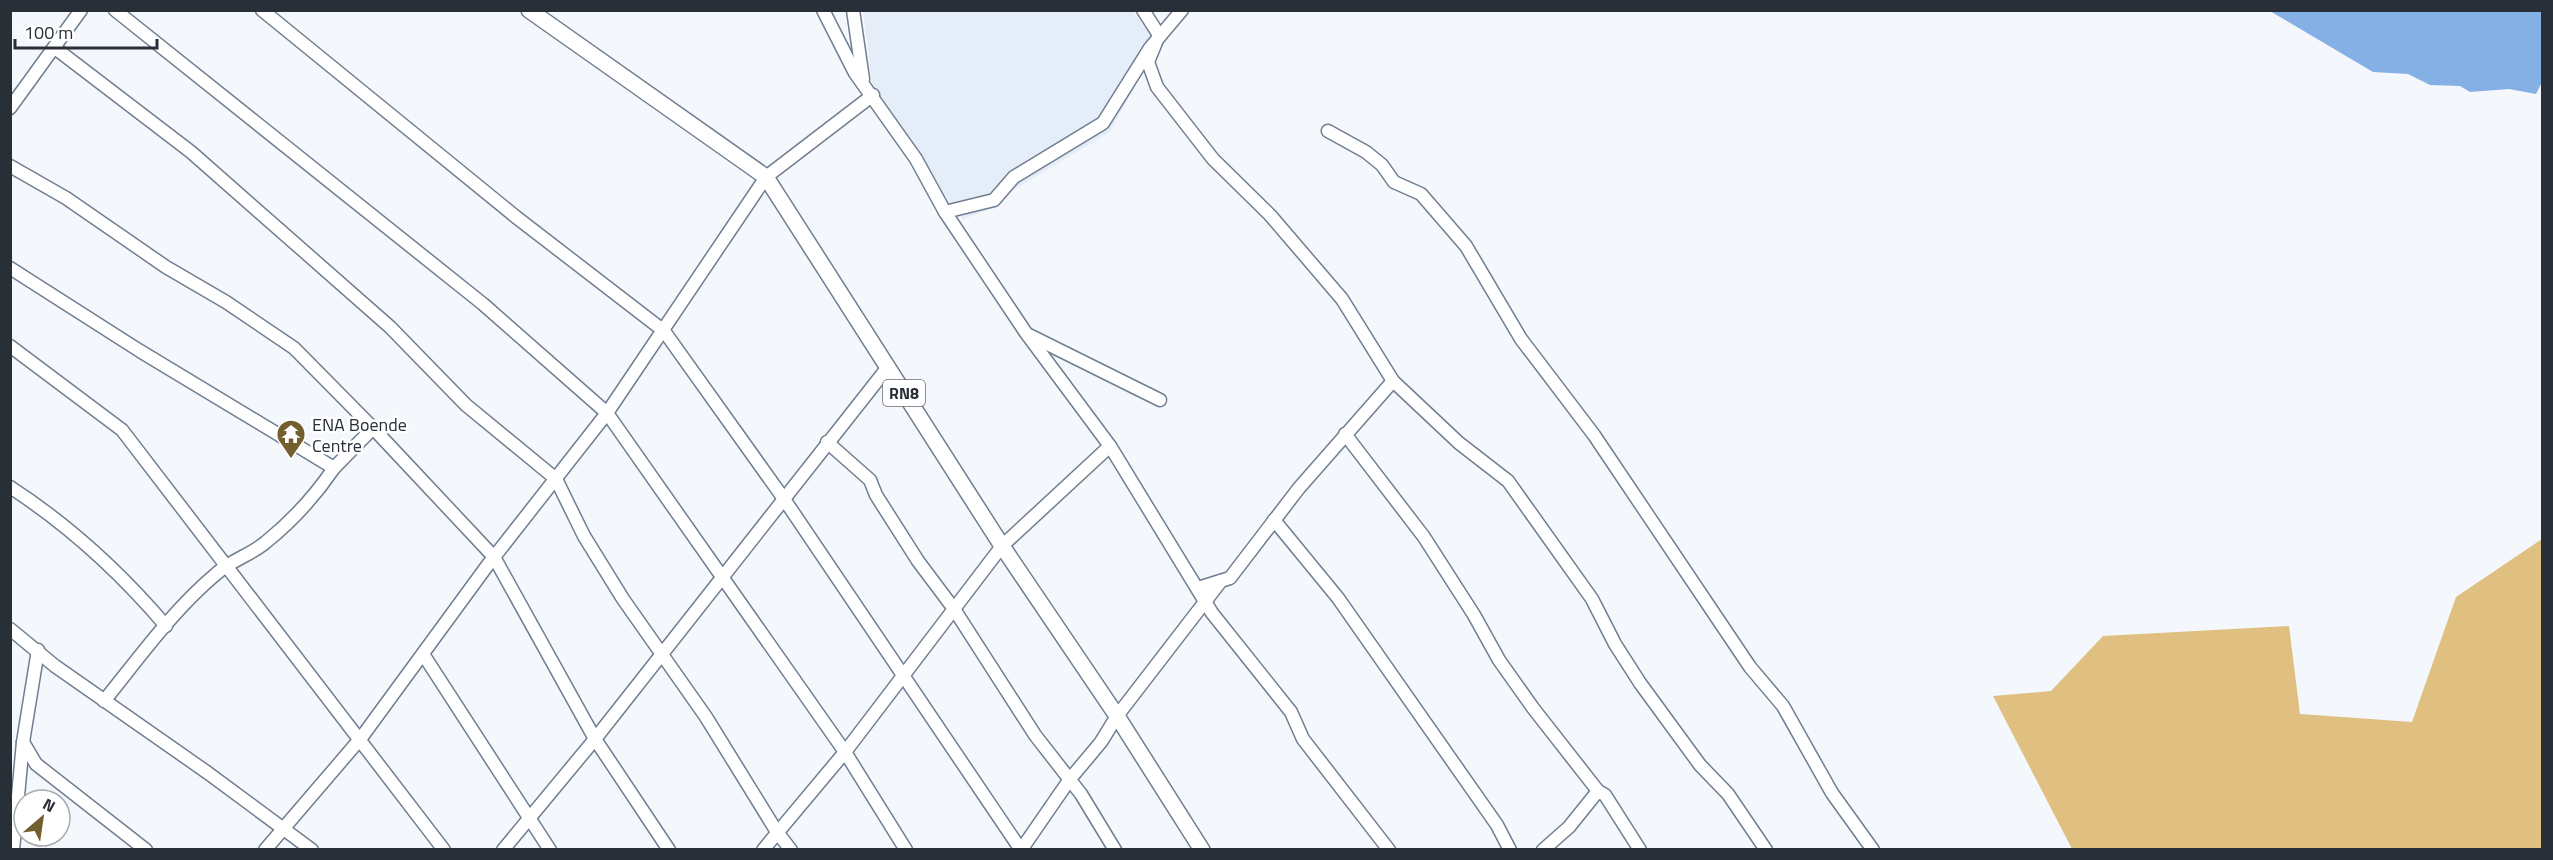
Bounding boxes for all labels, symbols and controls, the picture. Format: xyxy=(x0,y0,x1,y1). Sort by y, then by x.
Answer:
scale bar xyxy=(15,12,158,50)
text: 100 m xyxy=(24,19,73,46)
road number: RN8 xyxy=(883,380,925,406)
place label: ENA Boende Centre xyxy=(312,411,407,459)
temple icon: ENA Boende Centre xyxy=(275,418,307,460)
north arrow xyxy=(12,788,72,848)
text: N xyxy=(39,792,60,818)

